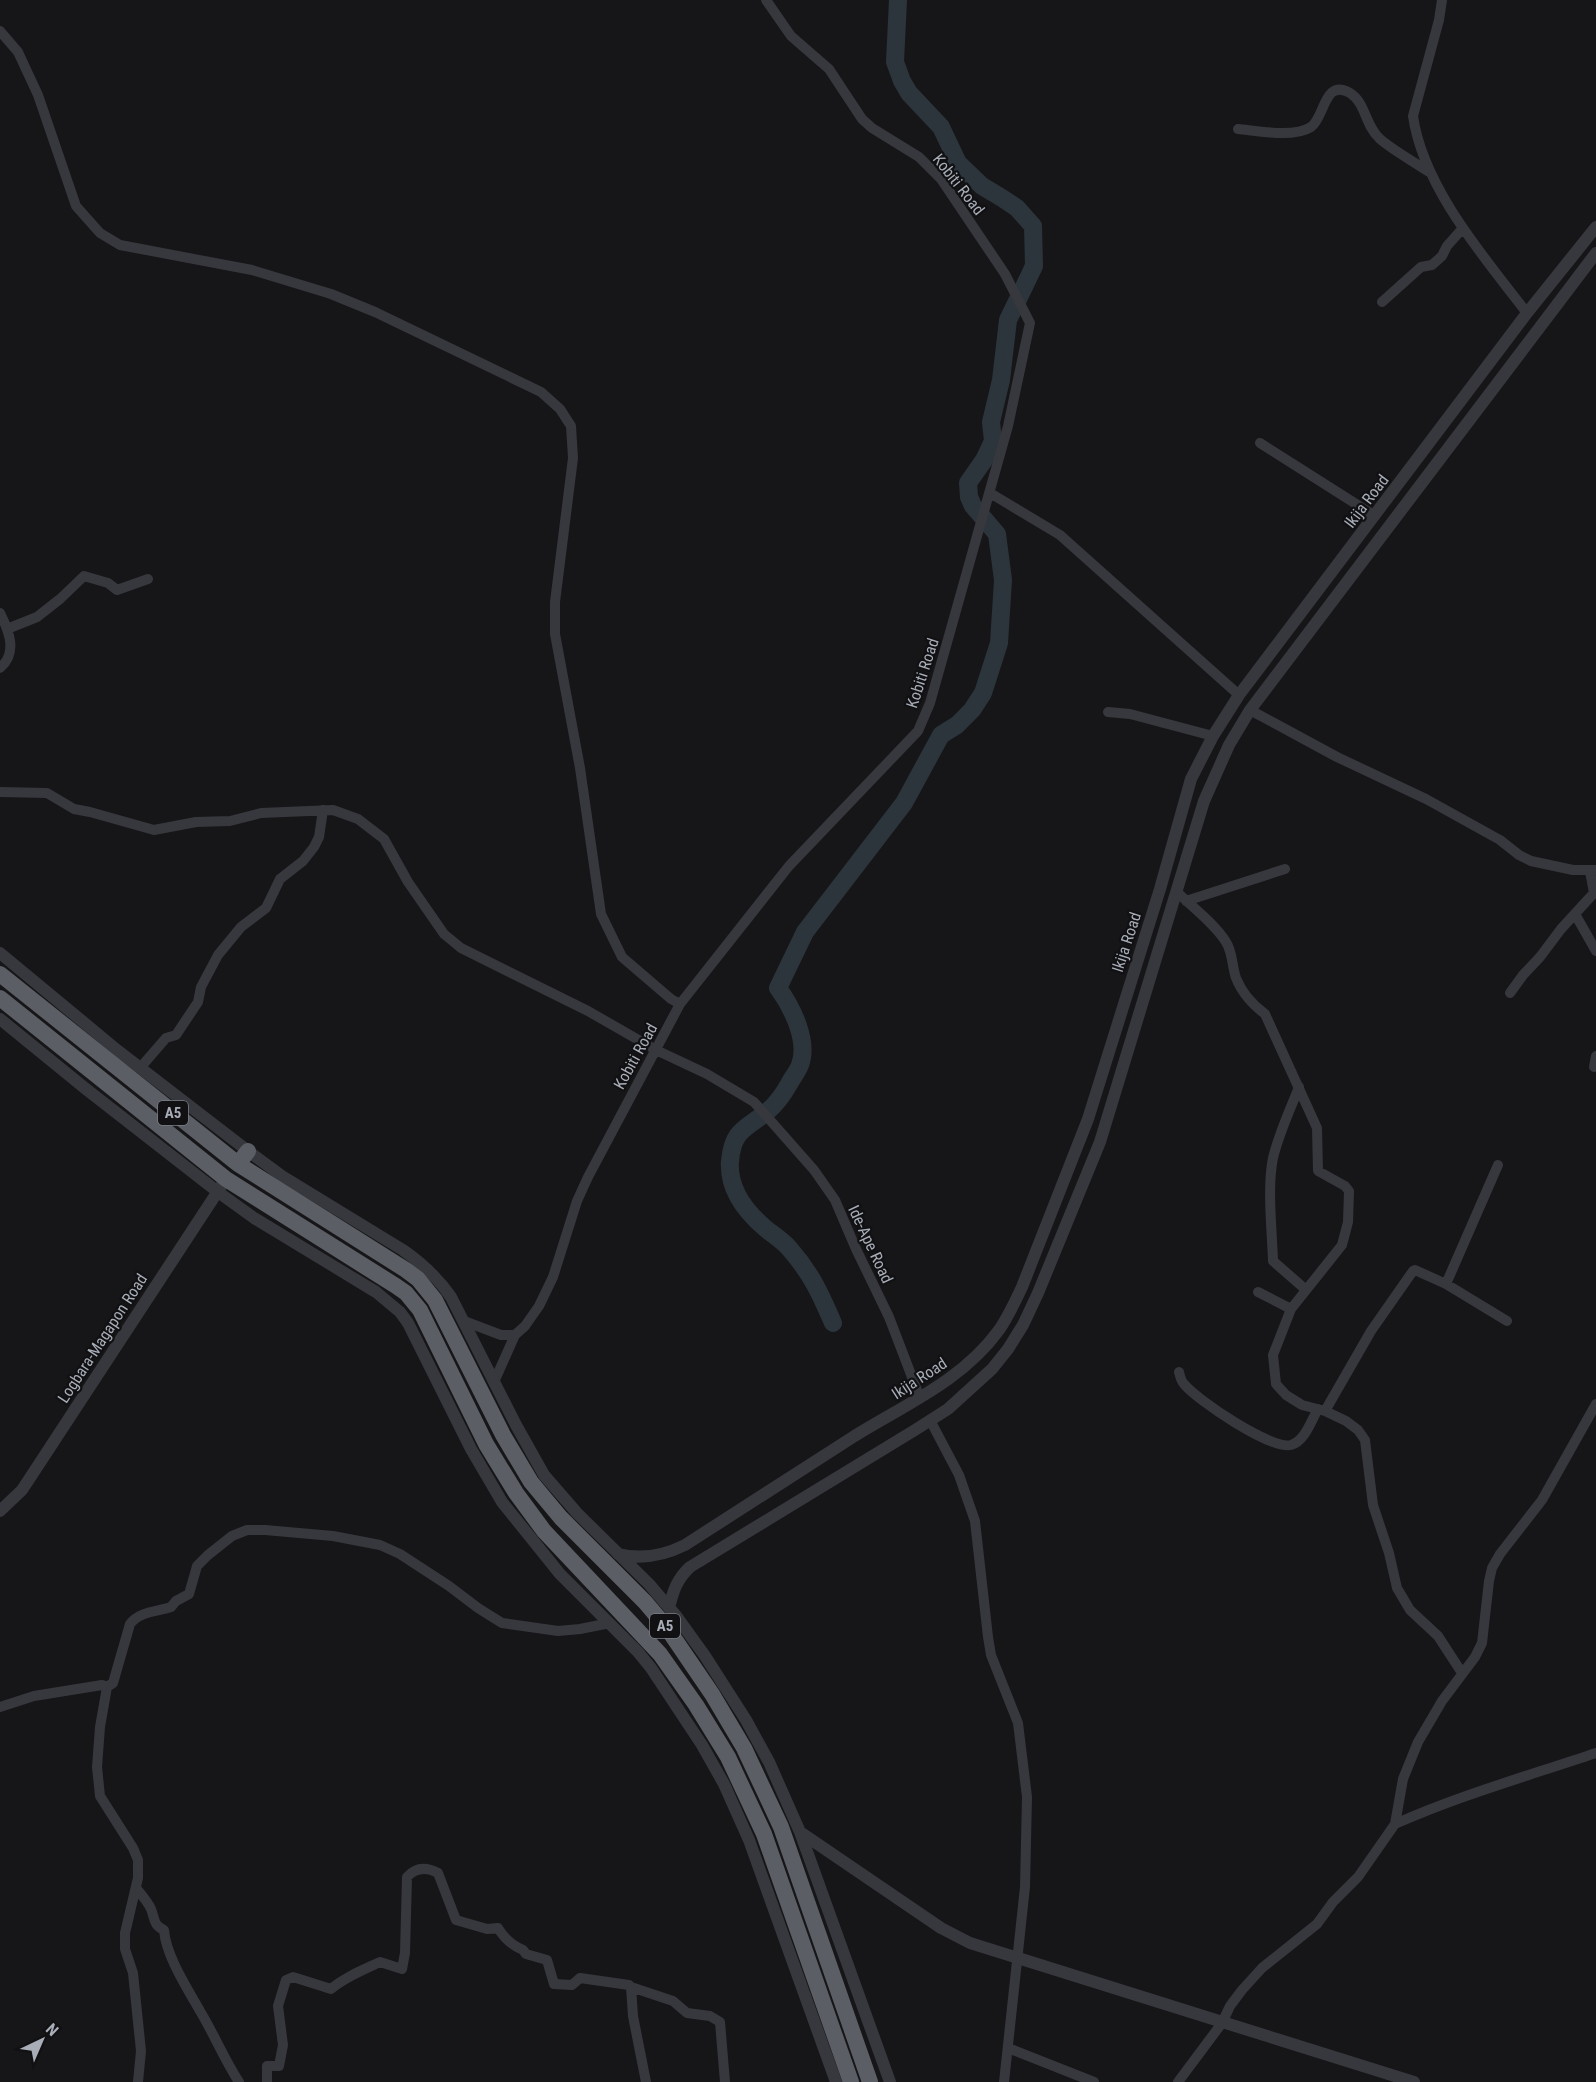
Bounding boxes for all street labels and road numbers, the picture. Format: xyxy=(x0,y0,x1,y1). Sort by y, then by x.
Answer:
street label: Kobiti Road xyxy=(929,150,988,219)
street label: Ikija Road xyxy=(1340,471,1393,532)
street label: Kobiti Road xyxy=(902,636,943,710)
street label: Ikija Road xyxy=(1108,910,1145,975)
street label: Kobiti Road xyxy=(610,1020,661,1092)
road number: A5 xyxy=(158,1101,188,1125)
street label: Ide-Ape Road xyxy=(844,1202,897,1286)
street label: Logbara-Magapon Road xyxy=(54,1270,151,1406)
street label: Ikija Road xyxy=(888,1354,950,1403)
road number: A5 xyxy=(650,1614,680,1638)

